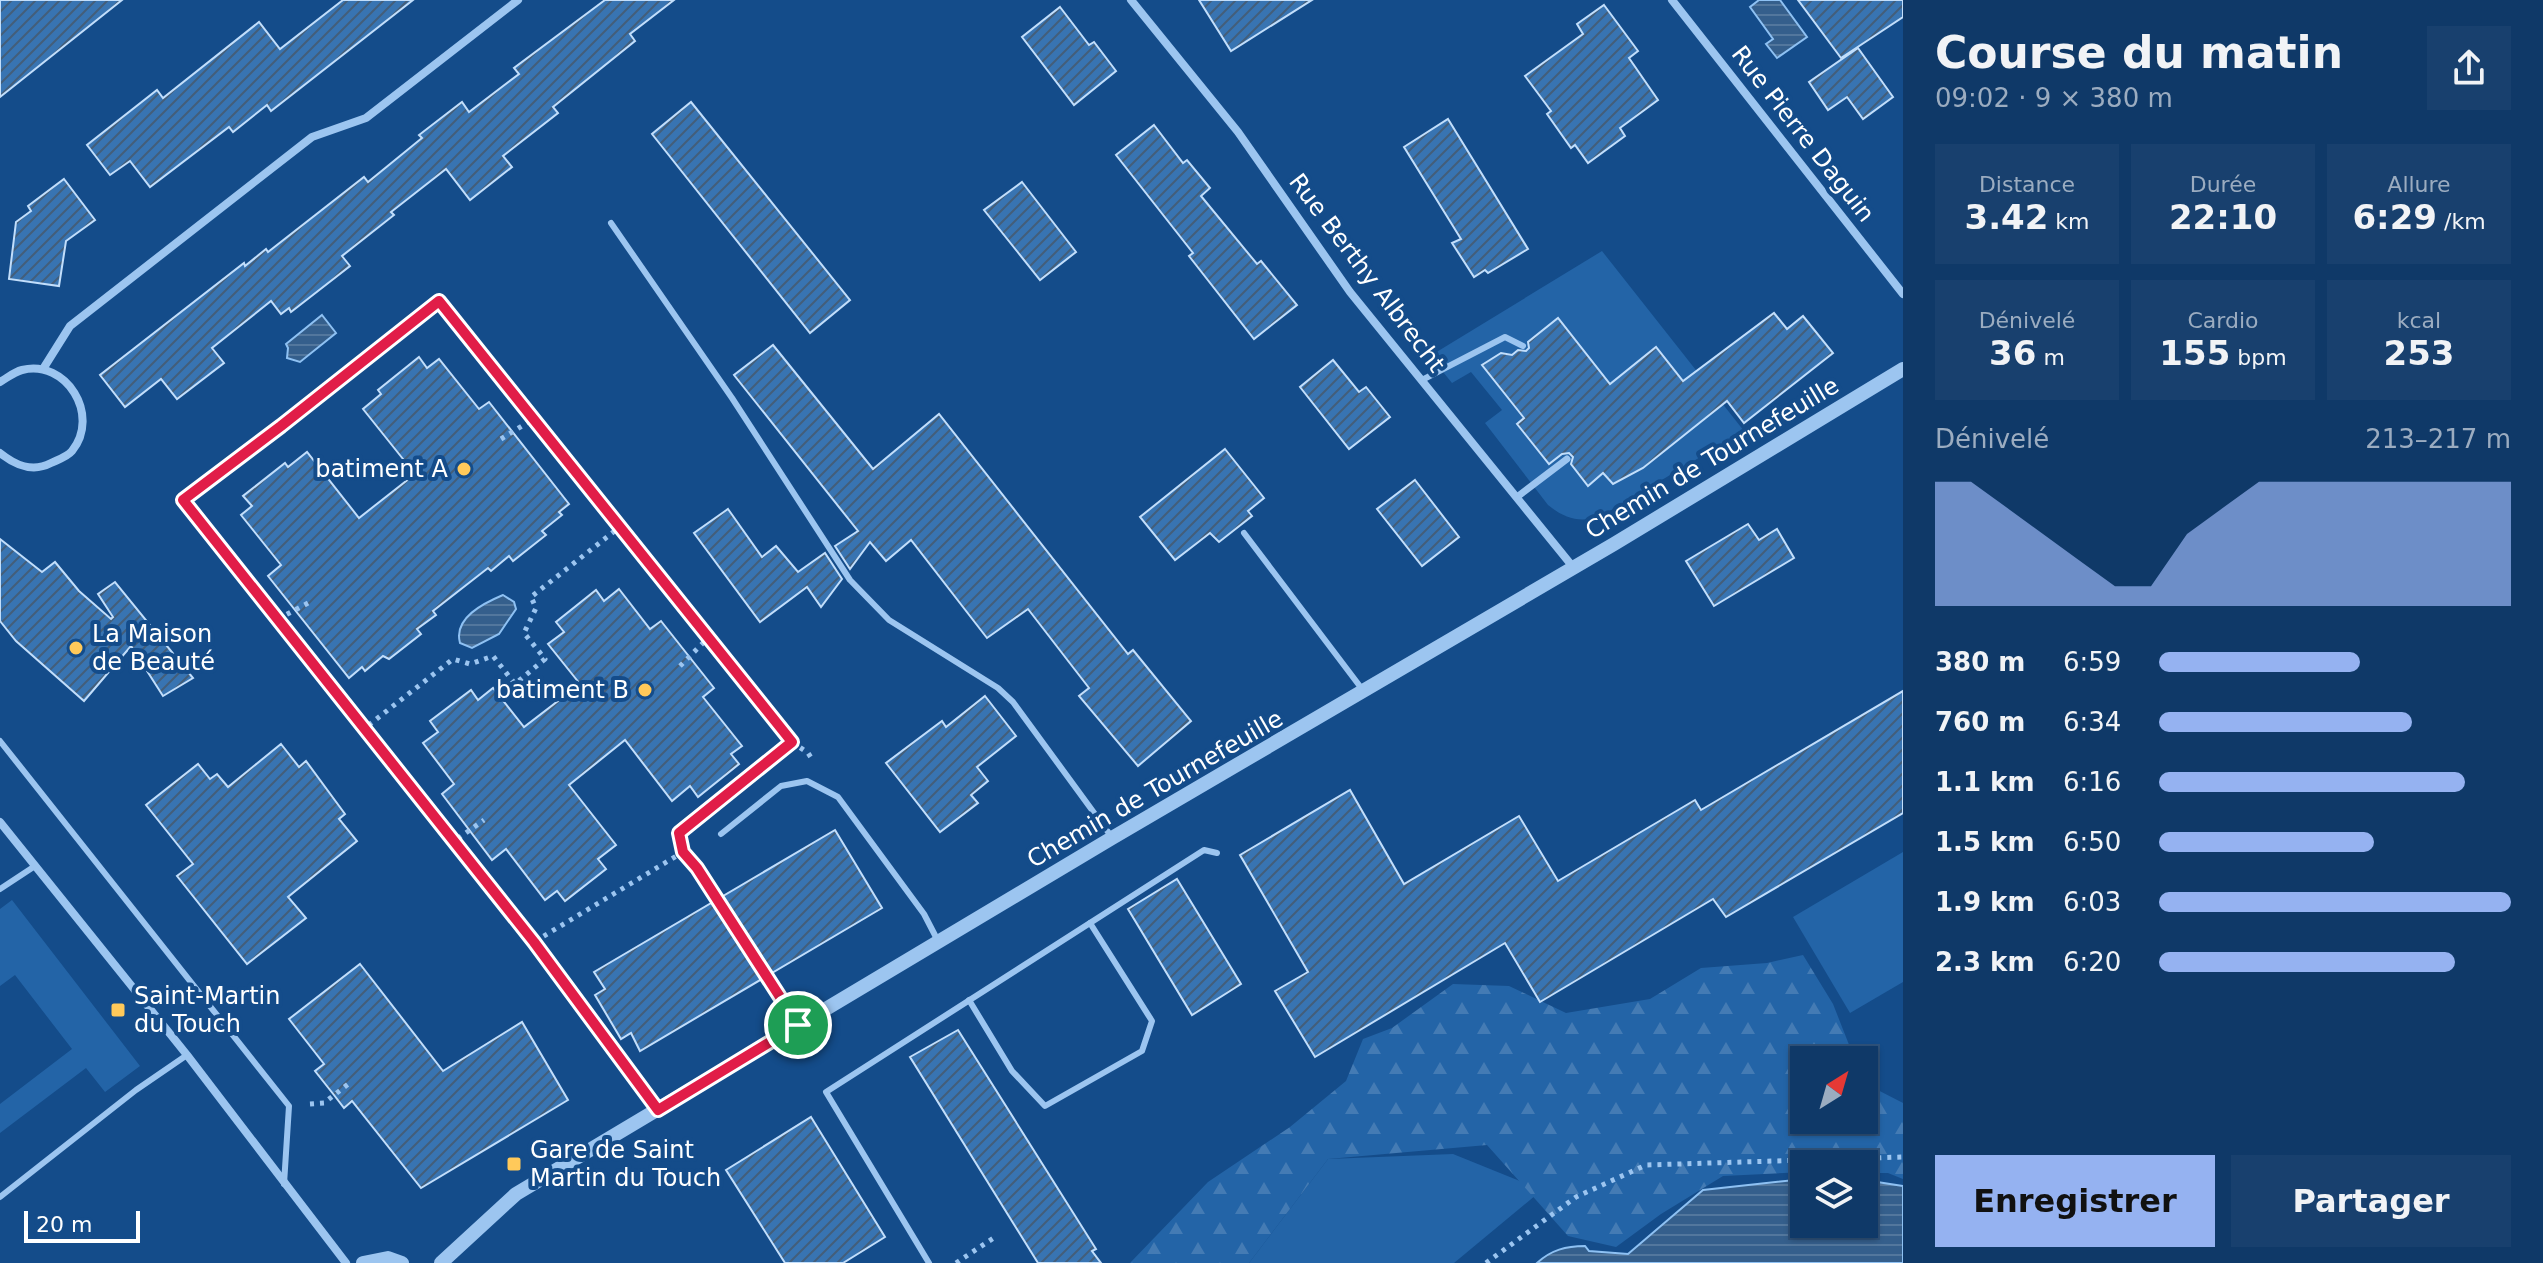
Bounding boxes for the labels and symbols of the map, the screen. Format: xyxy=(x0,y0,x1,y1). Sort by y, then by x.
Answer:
street label: Rue Pierre Daguin xyxy=(1726,41,1880,227)
street label: Rue Berthy Albrecht xyxy=(1283,168,1451,378)
street label: Chemin de Tournefeuille xyxy=(1580,371,1844,545)
place label: batiment A xyxy=(315,455,449,483)
marker: batiment A xyxy=(455,460,473,478)
place label: La Maison de Beauté xyxy=(92,620,215,676)
marker: La Maison de Beauté xyxy=(67,639,85,657)
place label: batiment B xyxy=(496,676,629,704)
marker: batiment B xyxy=(636,681,654,699)
street label: Chemin de Tournefeuille xyxy=(1022,704,1288,874)
place label: Saint-Martin du Touch xyxy=(134,982,280,1038)
pin xyxy=(764,991,832,1059)
marker: Saint-Martin du Touch xyxy=(109,1001,127,1019)
north arrow xyxy=(1790,1046,1878,1134)
place label: Gare de Saint Martin du Touch xyxy=(530,1136,721,1192)
marker: Gare de Saint Martin du Touch xyxy=(505,1155,523,1173)
scale bar xyxy=(24,1207,140,1243)

